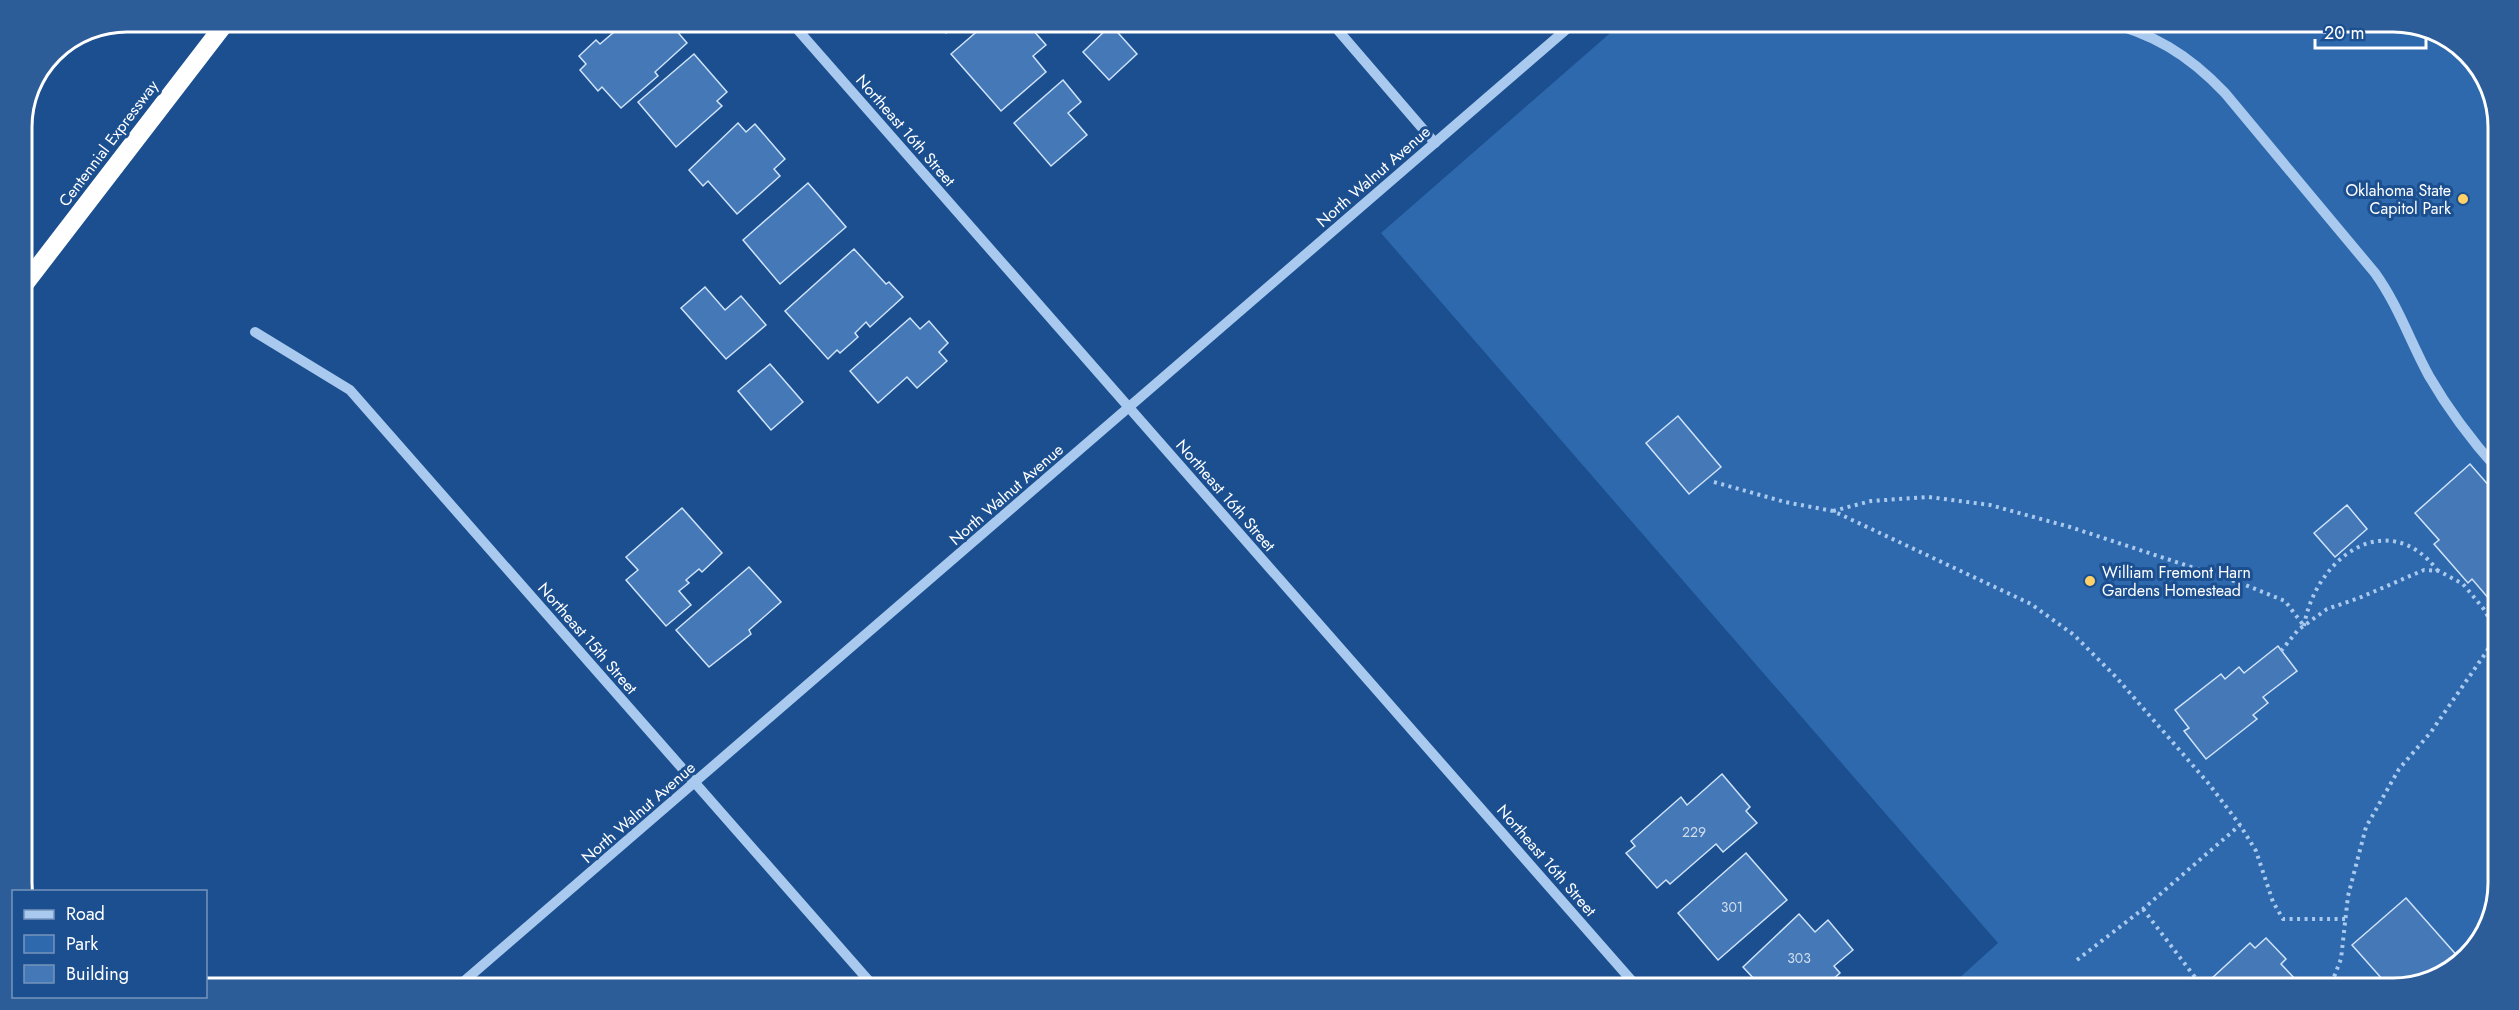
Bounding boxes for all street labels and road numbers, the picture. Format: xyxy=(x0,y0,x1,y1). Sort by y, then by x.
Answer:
street label: Northeast 16th Street xyxy=(851,69,961,191)
street label: Centennial Expressway xyxy=(53,74,164,211)
street label: North Walnut Avenue xyxy=(1311,120,1435,232)
street label: Northeast 16th Street xyxy=(1171,434,1281,556)
street label: North Walnut Avenue xyxy=(944,438,1068,550)
street label: Northeast 15th Street xyxy=(533,577,643,699)
street label: North Walnut Avenue xyxy=(576,756,700,868)
street label: Northeast 16th Street xyxy=(1492,799,1602,921)

